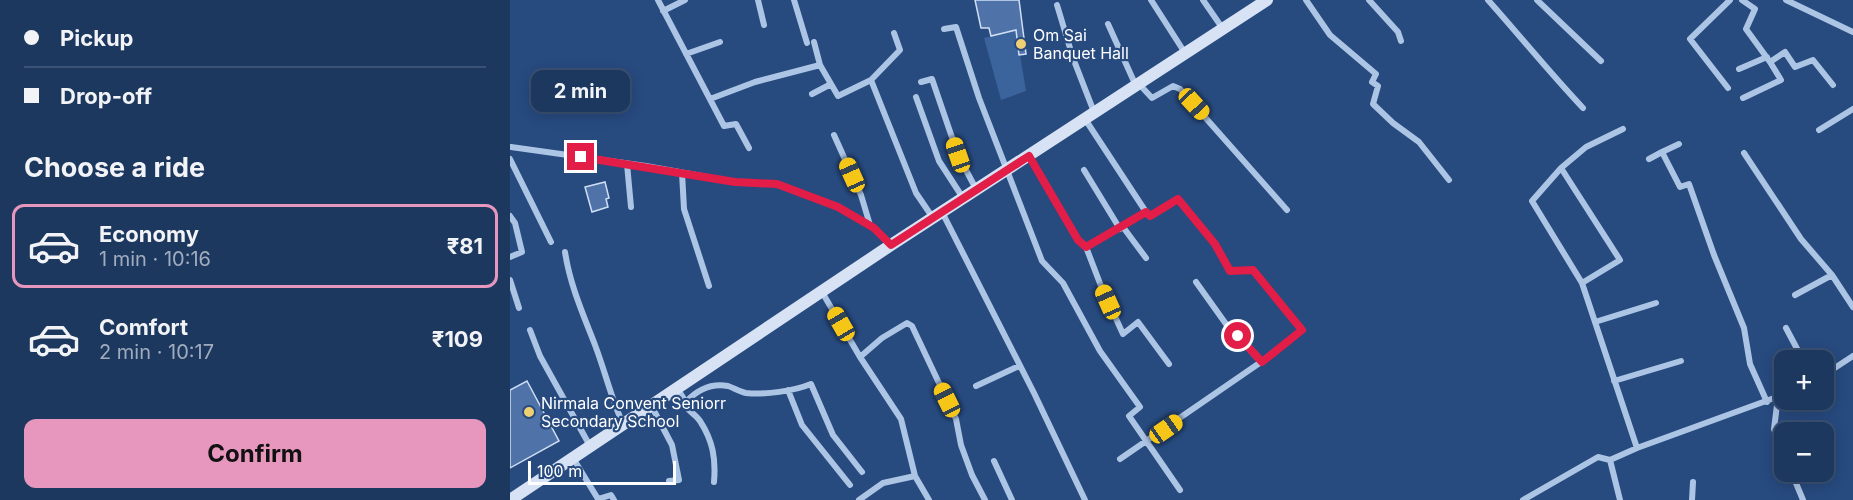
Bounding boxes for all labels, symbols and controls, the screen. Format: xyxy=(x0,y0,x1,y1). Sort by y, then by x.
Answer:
text: Pickup xyxy=(60,25,134,51)
place label: Om Sai Banquet Hall xyxy=(1033,25,1129,63)
marker: Om Sai Banquet Hall xyxy=(1014,37,1028,51)
callout: 2 min xyxy=(532,70,631,112)
text: 2 min xyxy=(554,79,607,103)
text: Drop-off xyxy=(60,83,152,109)
car xyxy=(1175,85,1213,123)
car xyxy=(944,135,972,175)
route end xyxy=(567,143,594,170)
text: Choose a ride xyxy=(24,151,205,184)
car xyxy=(836,155,868,195)
icon: car xyxy=(27,219,81,273)
text: Economy xyxy=(99,221,199,247)
text: ₹81 xyxy=(447,233,483,259)
text: 1 min · 10:16 xyxy=(99,247,211,271)
car xyxy=(1092,282,1124,322)
car xyxy=(824,304,858,344)
icon: car xyxy=(27,312,81,366)
text: Comfort xyxy=(99,314,188,340)
route start xyxy=(1224,322,1251,349)
text: ₹109 xyxy=(432,326,483,352)
text: 2 min · 10:17 xyxy=(99,340,214,364)
map controls xyxy=(1774,350,1834,482)
button: + xyxy=(1774,350,1834,410)
car xyxy=(931,380,963,420)
place label: Nirmala Convent Seniorr Secondary School xyxy=(541,393,726,431)
marker: Nirmala Convent Seniorr Secondary School xyxy=(522,405,536,419)
car xyxy=(1146,411,1186,447)
button: Confirm xyxy=(24,419,486,488)
button: − xyxy=(1774,422,1834,482)
scale bar xyxy=(528,458,676,486)
text: 100 m xyxy=(537,461,582,481)

